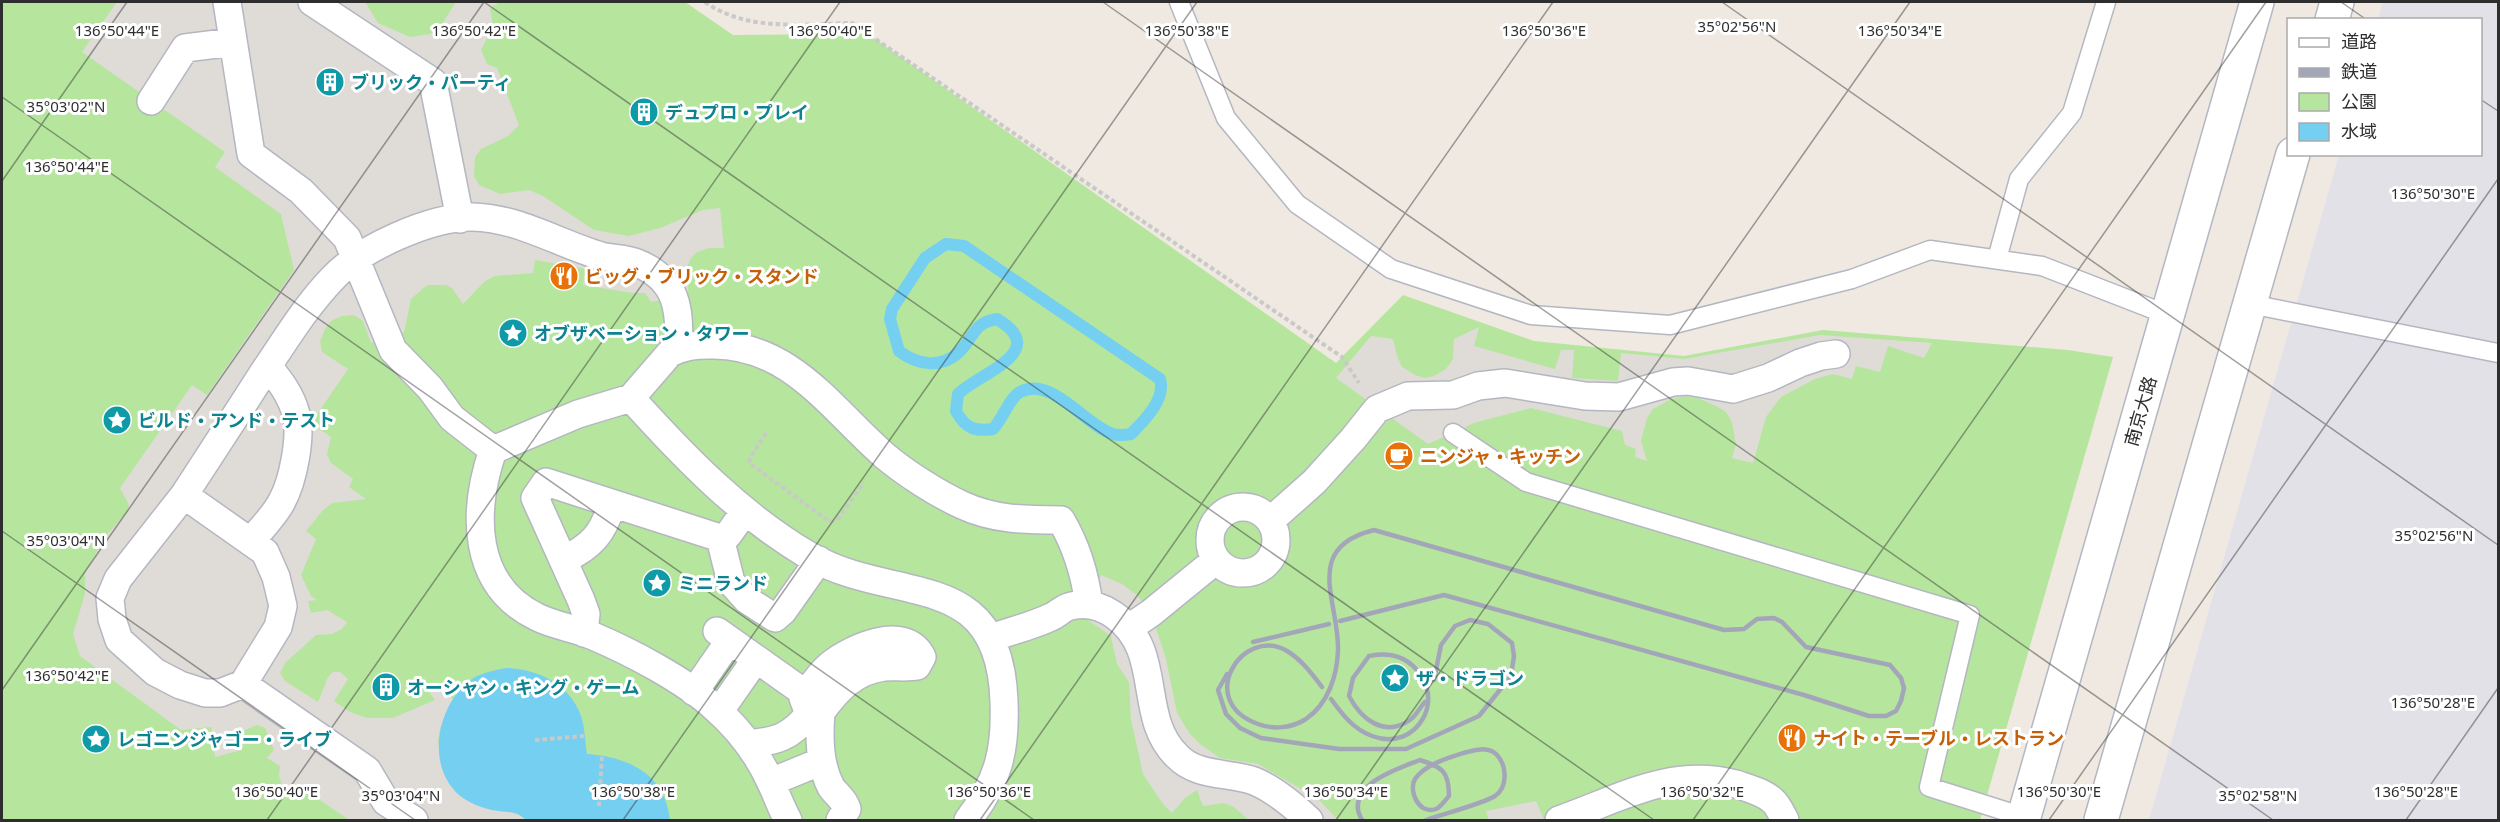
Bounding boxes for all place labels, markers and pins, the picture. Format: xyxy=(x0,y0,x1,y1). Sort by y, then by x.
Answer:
building icon: ブリック・パーティ xyxy=(314,66,346,98)
place label: ブリック・パーティ xyxy=(351,70,512,94)
building icon: デュプロ・プレイ xyxy=(628,96,660,128)
place label: デュプロ・プレイ xyxy=(665,100,809,124)
restaurant icon: ビッグ・ブリック・スタンド xyxy=(548,260,580,292)
place label: ビッグ・ブリック・スタンド xyxy=(585,264,819,288)
place icon: オブザベーション・タワー xyxy=(497,317,529,349)
place label: オブザベーション・タワー xyxy=(534,321,750,345)
place icon: ビルド・アンド・テスト xyxy=(101,404,133,436)
place label: ビルド・アンド・テスト xyxy=(138,408,335,432)
cafe icon: ニンジャ・キッチン xyxy=(1383,440,1415,472)
place label: ニンジャ・キッチン xyxy=(1420,444,1581,468)
place icon: ミニランド xyxy=(641,567,673,599)
place label: ミニランド xyxy=(678,571,768,595)
place icon: ザ・ドラゴン xyxy=(1379,662,1411,694)
place label: ザ・ドラゴン xyxy=(1416,666,1524,690)
building icon: オーシャン・キング・ゲーム xyxy=(370,671,402,703)
place label: オーシャン・キング・ゲーム xyxy=(407,675,640,699)
restaurant icon: ナイト・テーブル・レストラン xyxy=(1776,722,1808,754)
place icon: レゴニンジャゴー・ライブ xyxy=(80,723,112,755)
place label: ナイト・テーブル・レストラン xyxy=(1813,726,2064,750)
place label: レゴニンジャゴー・ライブ xyxy=(117,727,332,751)

